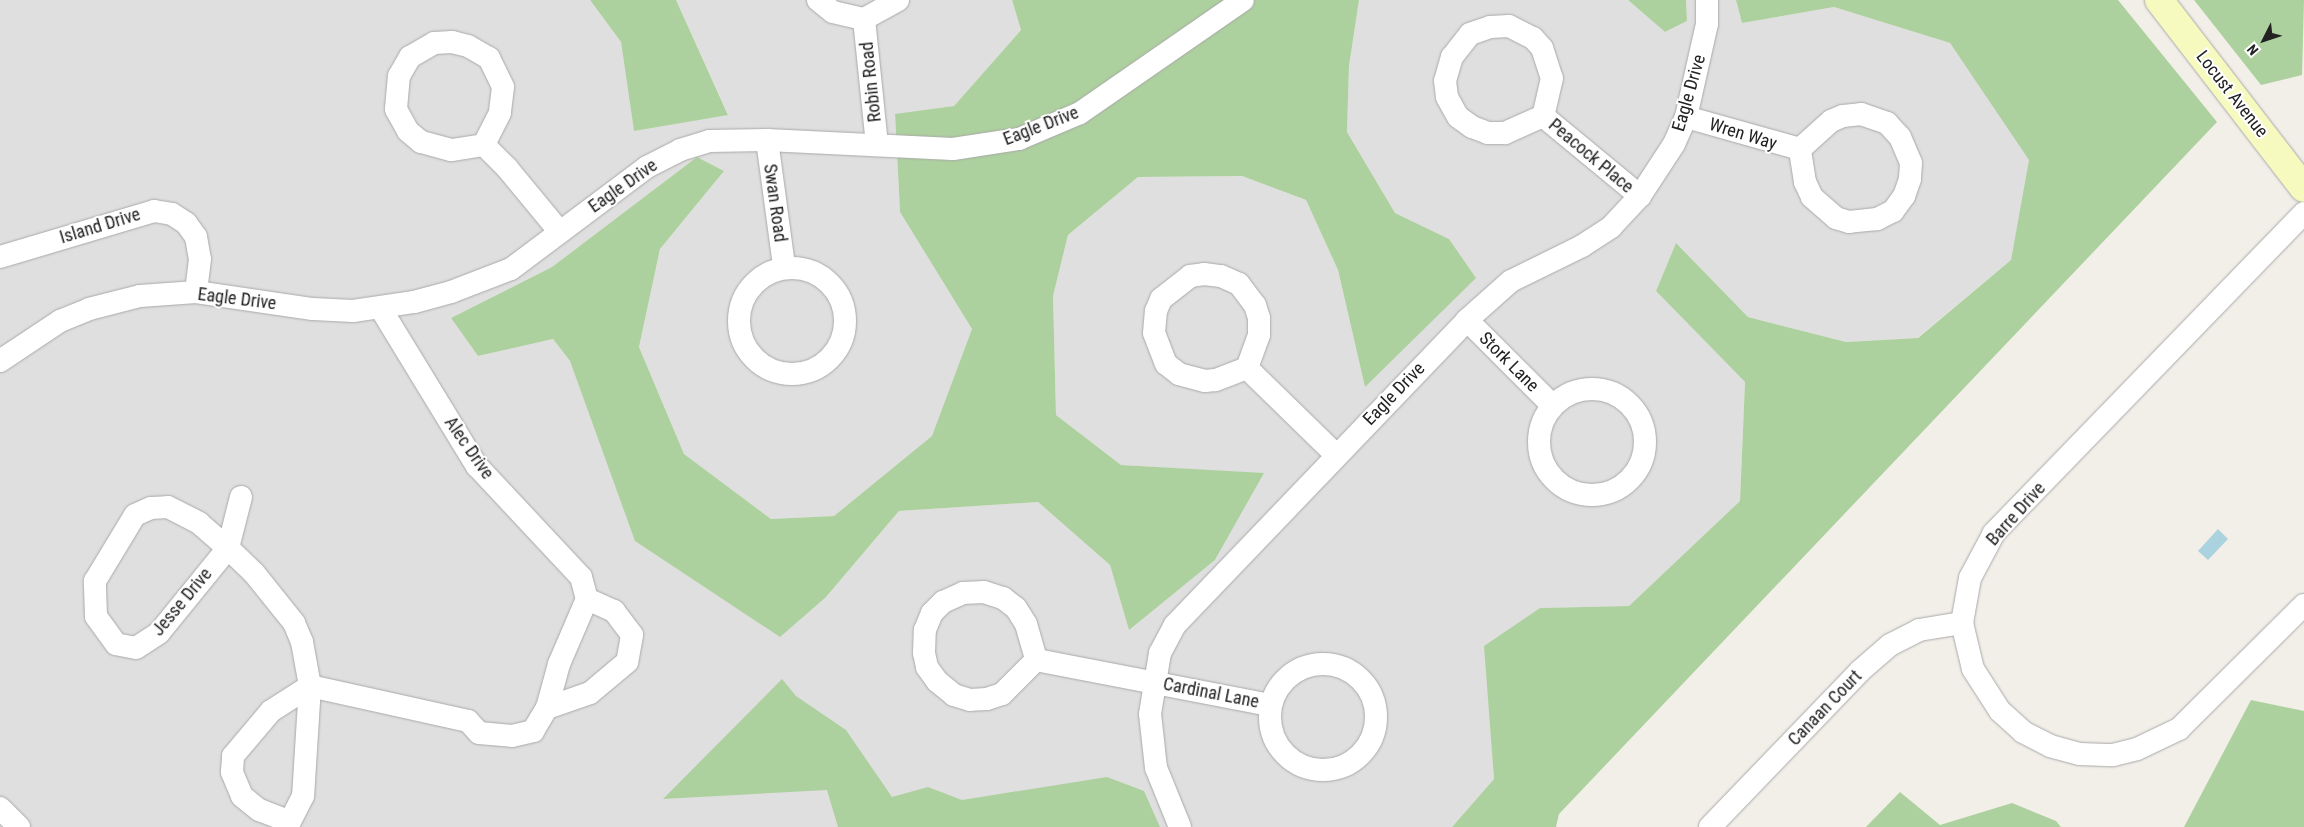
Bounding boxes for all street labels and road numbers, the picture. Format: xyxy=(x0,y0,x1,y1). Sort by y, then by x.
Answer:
street label: Robin Road xyxy=(856,41,886,123)
street label: Locust Avenue xyxy=(2191,46,2273,142)
street label: Eagle Drive xyxy=(1668,52,1710,134)
street label: Eagle Drive xyxy=(1000,102,1082,150)
street label: Peacock Place xyxy=(1544,114,1638,198)
street label: Wren Way xyxy=(1707,114,1779,154)
street label: Eagle Drive xyxy=(584,154,662,218)
street label: Swan Road xyxy=(759,163,791,243)
street label: Island Drive xyxy=(57,204,143,248)
street label: Eagle Drive xyxy=(196,283,278,315)
street label: Stork Lane xyxy=(1475,328,1543,396)
street label: Eagle Drive xyxy=(1359,358,1429,430)
street label: Alec Drive xyxy=(440,413,498,483)
street label: Barre Drive xyxy=(1982,478,2050,550)
street label: Jesse Drive xyxy=(147,564,217,640)
street label: Canaan Court xyxy=(1784,666,1866,750)
street label: Cardinal Lane xyxy=(1161,673,1261,713)

